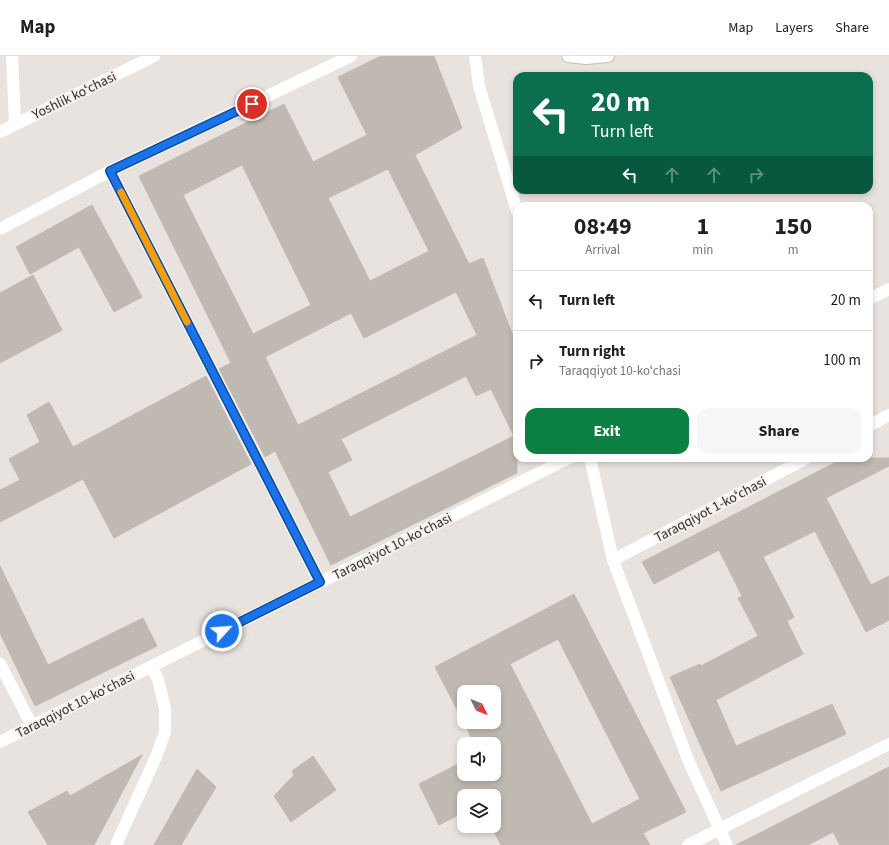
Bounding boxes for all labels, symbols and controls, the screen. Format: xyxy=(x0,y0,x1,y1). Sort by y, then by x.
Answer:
text: Map xyxy=(20,14,55,41)
text: Map xyxy=(728,18,753,38)
text: Layers xyxy=(775,18,813,38)
text: Share xyxy=(835,18,869,38)
street label: Yoshlik koʻchasi xyxy=(28,67,120,125)
text: 20 m xyxy=(591,82,650,122)
pin xyxy=(235,87,269,121)
icon: left xyxy=(525,88,577,140)
icon: arrive xyxy=(241,93,263,115)
text: Turn left xyxy=(591,119,653,144)
icon: left xyxy=(619,164,641,186)
icon: ahead xyxy=(661,164,683,186)
icon: ahead xyxy=(703,164,725,186)
icon: right xyxy=(745,164,767,186)
text: 08:49 xyxy=(574,209,632,244)
text: 1 xyxy=(697,209,709,244)
text: 150 xyxy=(774,209,812,244)
text: Arrival xyxy=(585,241,620,259)
text: min xyxy=(692,241,713,259)
text: m xyxy=(788,241,799,259)
icon: left xyxy=(525,290,547,312)
text: Turn left xyxy=(559,290,615,311)
text: 20 m xyxy=(831,290,861,311)
text: Turn right xyxy=(559,341,625,362)
icon: right xyxy=(525,350,547,372)
text: 100 m xyxy=(823,350,861,371)
text: Taraqqiyot 10-koʻchasi xyxy=(559,362,681,380)
button: Exit xyxy=(525,408,689,454)
button: Share xyxy=(697,408,861,454)
street label: Taraqqiyot 1-koʻchasi xyxy=(651,472,770,548)
street label: Taraqqiyot 10-koʻchasi xyxy=(329,508,456,586)
position arrow xyxy=(201,610,243,652)
street label: Taraqqiyot 10-koʻchasi xyxy=(12,666,139,744)
north arrow xyxy=(457,685,501,729)
map controls xyxy=(457,685,501,833)
button: sound xyxy=(457,737,501,781)
button: layers xyxy=(457,789,501,833)

